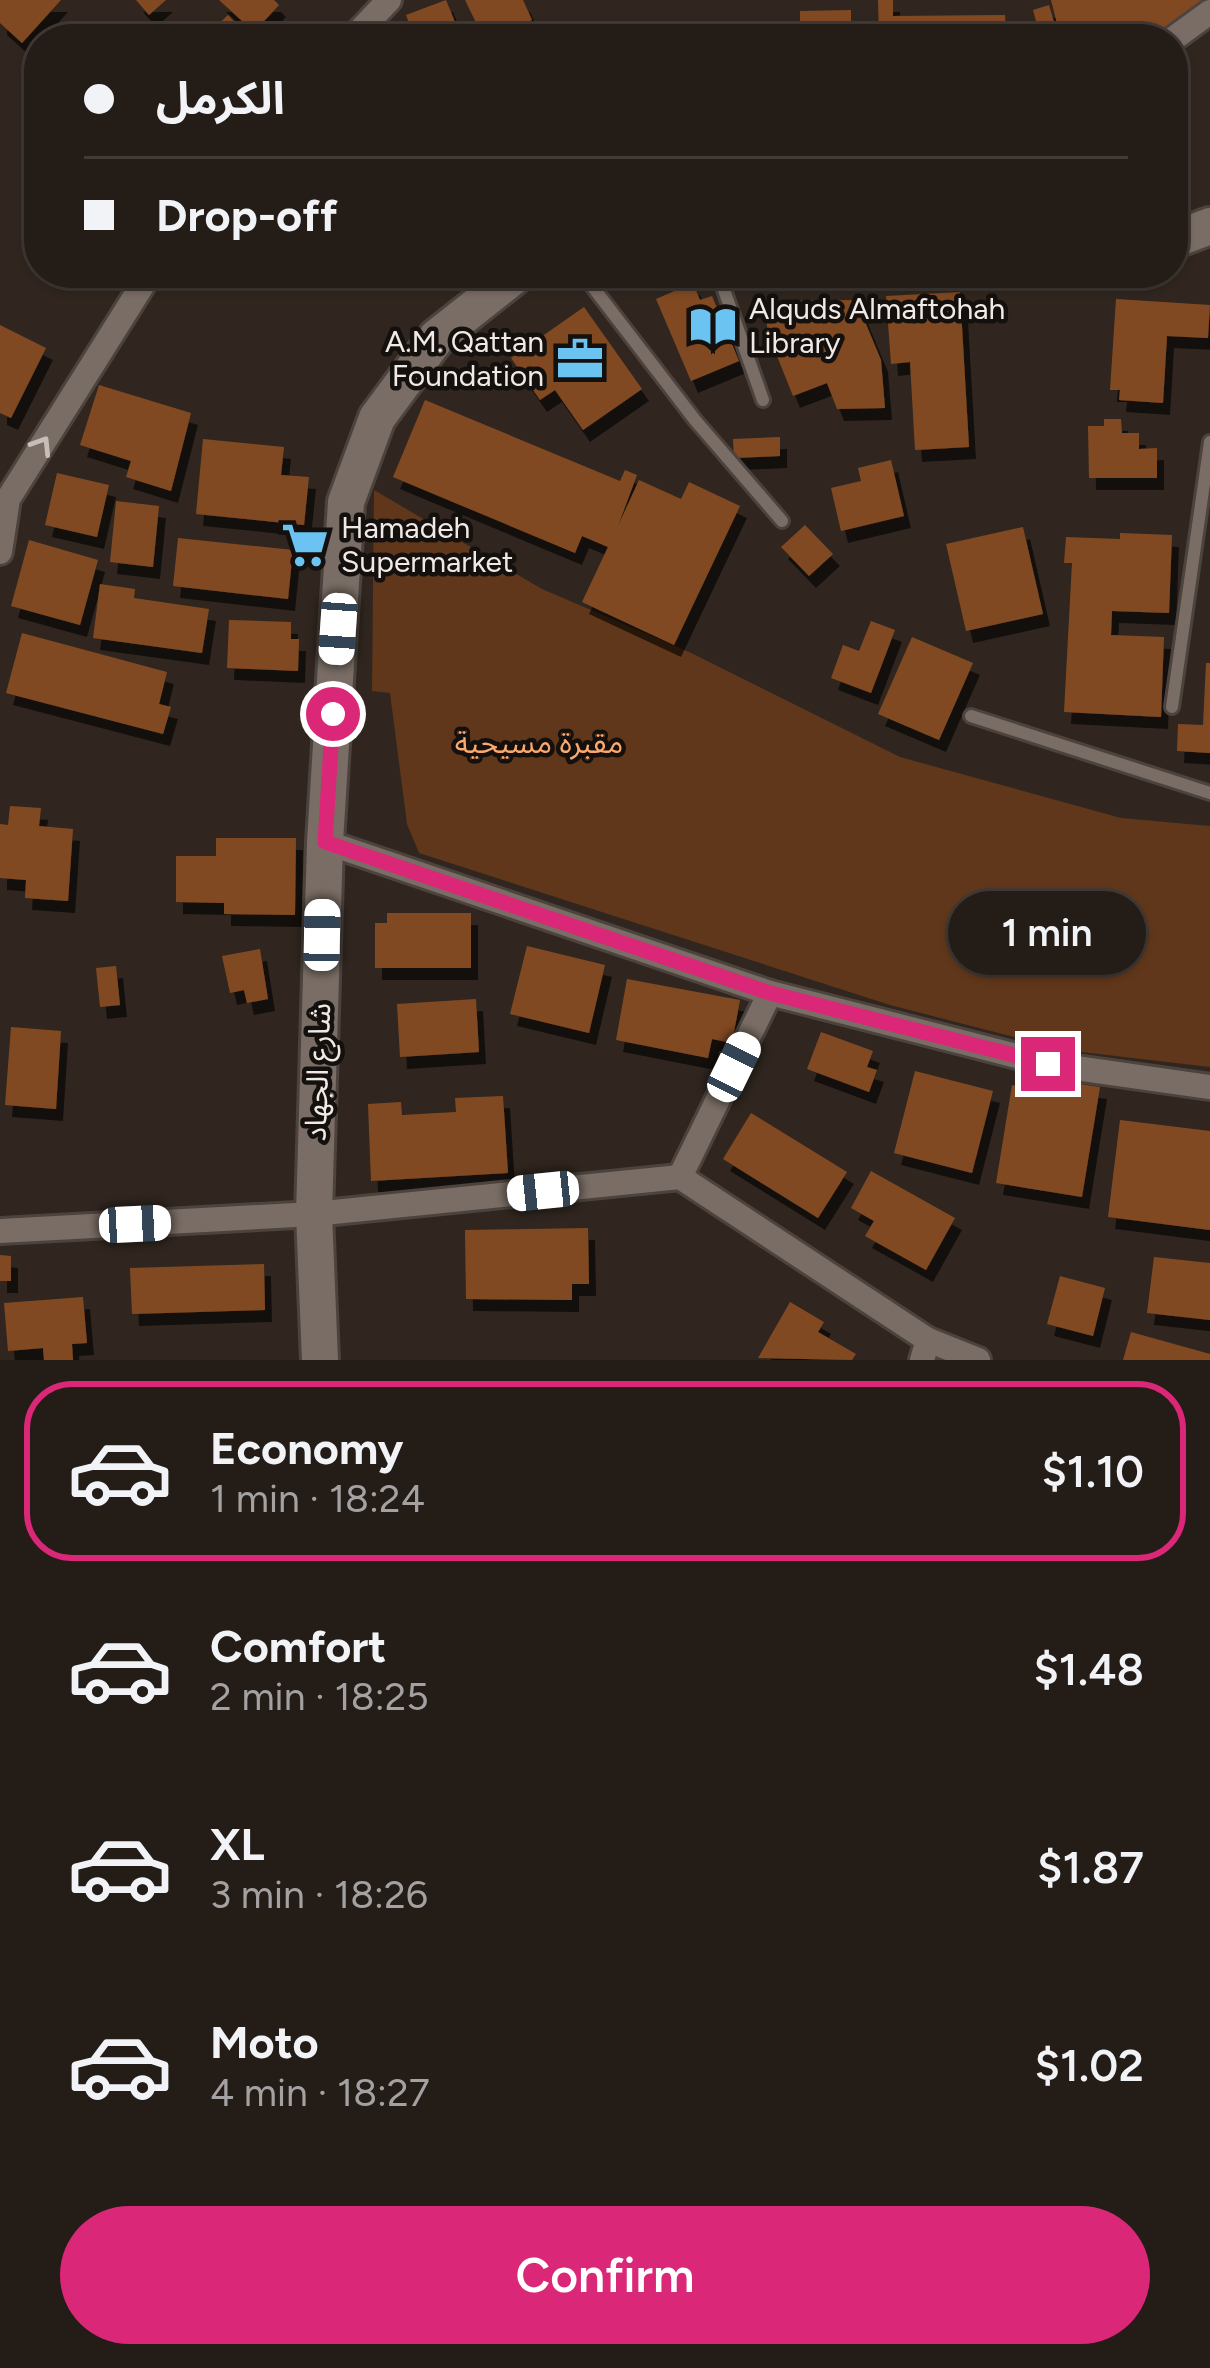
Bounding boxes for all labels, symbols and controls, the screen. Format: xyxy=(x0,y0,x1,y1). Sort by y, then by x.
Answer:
text: الكرمل xyxy=(156,71,285,125)
text: Drop-off xyxy=(156,188,338,242)
place label: Alquds Almaftohah Library xyxy=(749,290,1005,361)
library icon: Alquds Almaftohah Library xyxy=(688,301,738,351)
place label: A.M. Qattan Foundation xyxy=(385,323,544,394)
office icon: A.M. Qattan Foundation xyxy=(555,334,605,384)
one-way arrow xyxy=(28,436,50,458)
place label: Hamadeh Supermarket xyxy=(341,509,513,580)
supermarket icon: Hamadeh Supermarket xyxy=(280,520,330,570)
car xyxy=(318,592,358,666)
route start xyxy=(306,687,360,741)
park label: مقبرة مسيحية xyxy=(455,724,623,761)
callout: 1 min xyxy=(949,890,1147,974)
car xyxy=(303,899,341,971)
text: 1 min xyxy=(1001,909,1093,956)
street label: شارع الجهاد xyxy=(297,1002,342,1142)
car xyxy=(702,1027,766,1107)
route end xyxy=(1021,1037,1075,1091)
car xyxy=(505,1169,581,1213)
car xyxy=(98,1204,172,1244)
icon: car xyxy=(66,1417,174,1525)
text: Economy xyxy=(210,1421,403,1475)
text: $1.10 xyxy=(1042,1444,1144,1498)
text: 1 min · 18:24 xyxy=(210,1475,425,1522)
icon: car xyxy=(66,1615,174,1723)
text: Comfort xyxy=(210,1619,386,1673)
text: $1.48 xyxy=(1034,1642,1144,1696)
text: 2 min · 18:25 xyxy=(210,1673,429,1720)
icon: car xyxy=(66,1813,174,1921)
text: XL xyxy=(210,1817,265,1871)
text: $1.87 xyxy=(1037,1840,1144,1894)
text: 3 min · 18:26 xyxy=(210,1871,428,1918)
icon: car xyxy=(66,2011,174,2119)
text: Moto xyxy=(210,2015,319,2069)
text: $1.02 xyxy=(1035,2038,1144,2092)
text: 4 min · 18:27 xyxy=(210,2069,430,2116)
button: Confirm xyxy=(60,2206,1150,2344)

